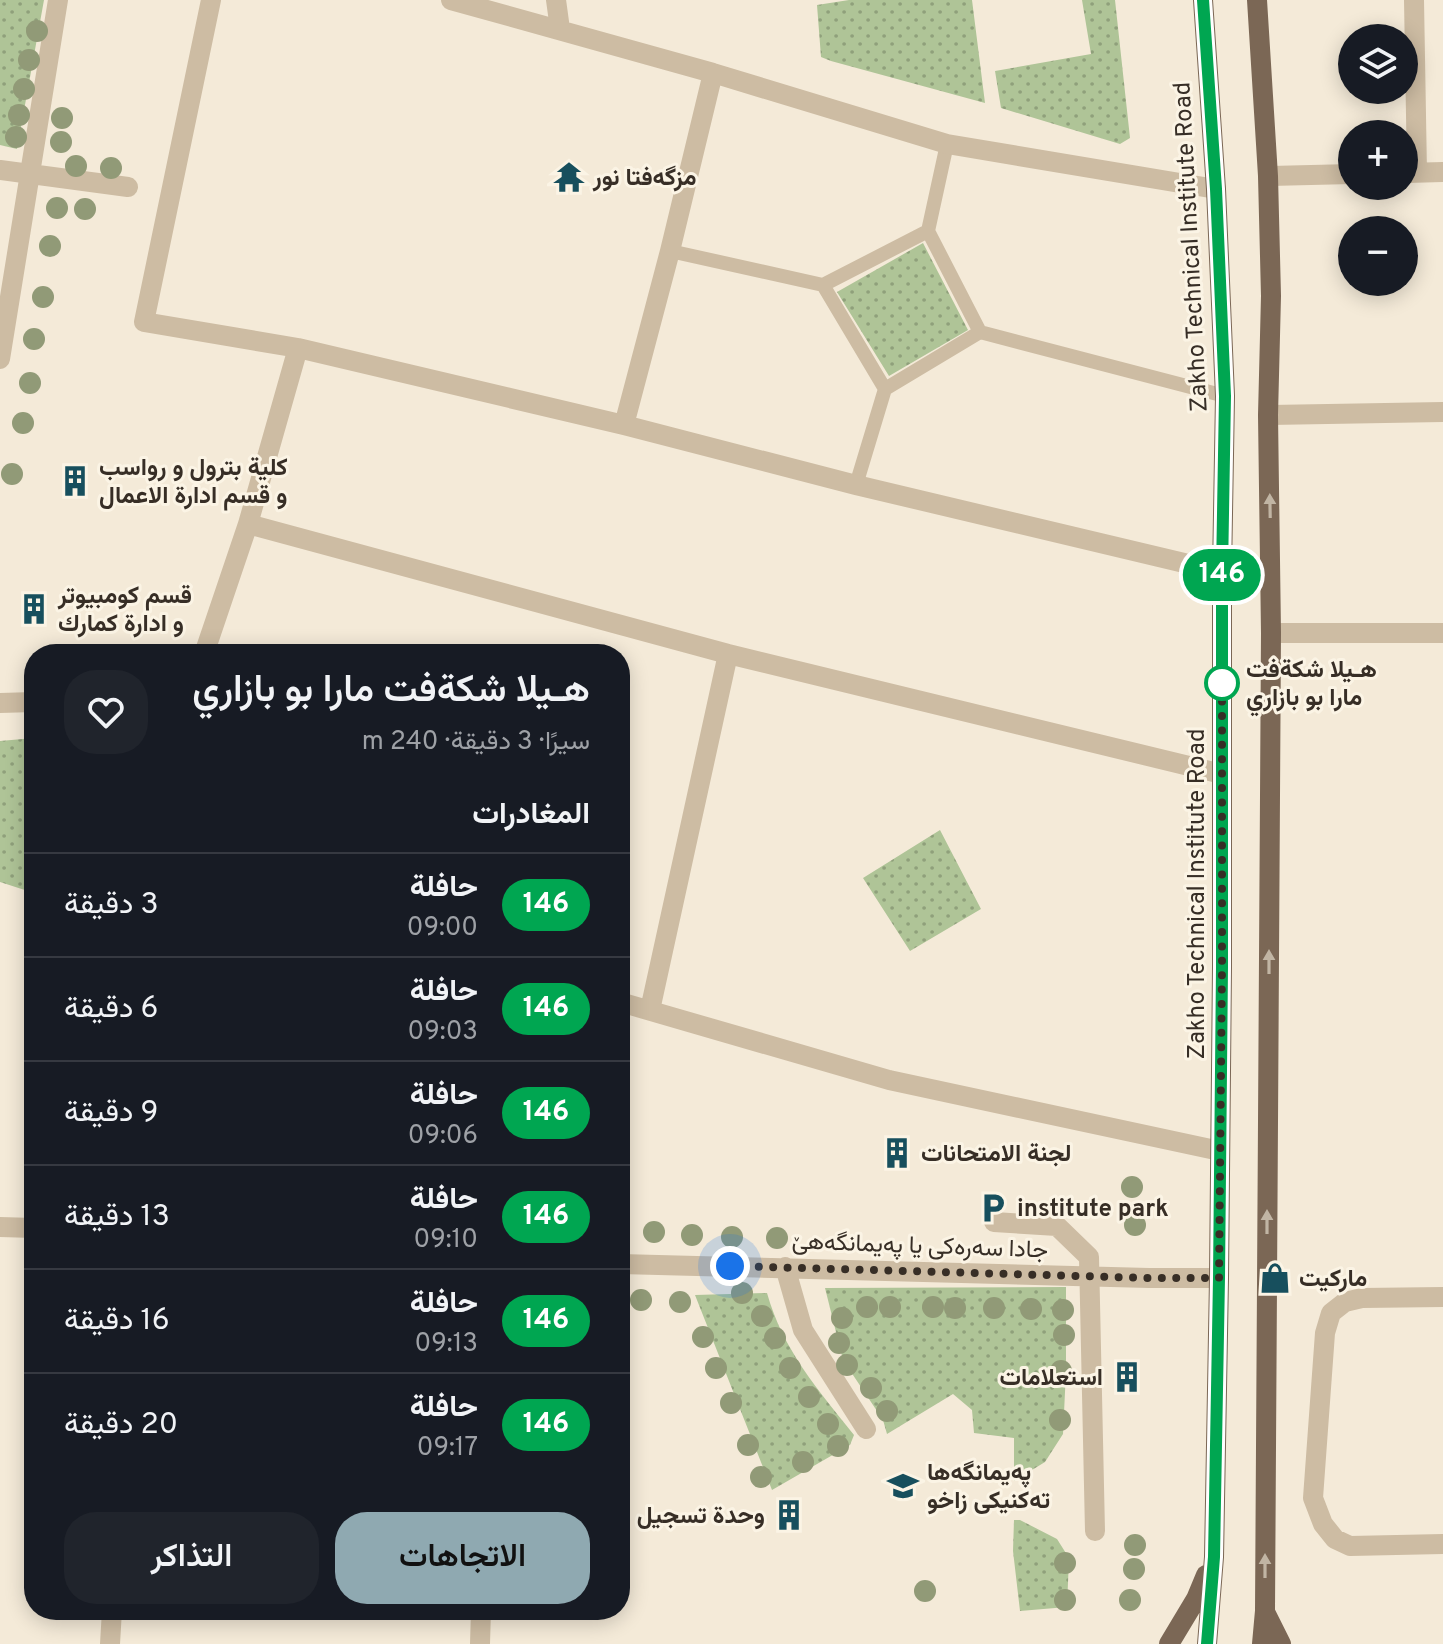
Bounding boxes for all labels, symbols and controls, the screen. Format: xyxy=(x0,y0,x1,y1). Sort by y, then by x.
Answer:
map controls xyxy=(1338,24,1418,296)
button: layers xyxy=(1338,24,1418,104)
street label: Zakho Technical Institute Road xyxy=(1168,81,1216,413)
button: + xyxy=(1338,120,1418,200)
temple icon: مزگەفتا نور xyxy=(552,160,586,194)
place label: مزگەفتا نور xyxy=(592,164,697,194)
button: − xyxy=(1338,216,1418,296)
place label: كلية بترول و رواسب و قسم ادارة الاعمال xyxy=(99,454,288,512)
building icon: كلية بترول و رواسب و قسم ادارة الاعمال xyxy=(58,464,92,498)
one-way arrow xyxy=(1263,493,1276,518)
line badge: 146 xyxy=(1176,549,1268,601)
text: 146 xyxy=(1199,557,1245,593)
place label: قسم کومبیوتر و ادارة كمارك xyxy=(57,582,192,640)
building icon: قسم کومبیوتر و ادارة كمارك xyxy=(17,592,51,626)
place label: هـيلا شكةفت مارا بو بازاري xyxy=(1246,656,1377,717)
marker: هـيلا شكةفت مارا بو بازاري xyxy=(1205,666,1239,700)
text: هـيلا شكةفت مارا بو بازاري xyxy=(192,667,590,716)
button: heart xyxy=(64,670,148,754)
text: سيرًا · 3 دقيقة · 240 m xyxy=(362,726,590,759)
street label: Zakho Technical Institute Road xyxy=(1183,729,1213,1059)
text: المغادرات xyxy=(472,797,590,834)
text: حافلة xyxy=(410,870,478,907)
text: 3 دقيقة xyxy=(64,887,159,924)
text: 146 xyxy=(523,887,569,923)
text: 09:00 xyxy=(407,912,478,945)
one-way arrow xyxy=(1263,949,1275,974)
text: حافلة xyxy=(410,974,478,1011)
text: 6 دقيقة xyxy=(64,991,158,1028)
text: 146 xyxy=(523,991,569,1027)
text: 09:03 xyxy=(408,1016,478,1049)
text: حافلة xyxy=(410,1078,478,1115)
text: 9 دقيقة xyxy=(64,1095,158,1132)
text: 146 xyxy=(523,1095,569,1131)
text: 09:06 xyxy=(408,1120,478,1153)
building icon: لجنة الامتحانات xyxy=(880,1136,914,1170)
place label: لجنة الامتحانات xyxy=(921,1140,1072,1170)
text: حافلة xyxy=(410,1182,478,1219)
parking icon: institute park xyxy=(976,1191,1010,1225)
place label: institute park xyxy=(1017,1195,1169,1225)
text: 13 دقيقة xyxy=(64,1199,170,1236)
text: 146 xyxy=(523,1199,569,1235)
one-way arrow xyxy=(1261,1209,1273,1234)
text: 09:10 xyxy=(414,1224,478,1257)
street label: جادا سه‌ره‌كى يا په‌يمانگه‌هێ xyxy=(791,1228,1049,1266)
your location xyxy=(710,1246,750,1286)
shop icon: ماركيت xyxy=(1258,1261,1292,1295)
place label: ماركيت xyxy=(1299,1265,1367,1295)
text: حافلة xyxy=(410,1286,478,1323)
text: 16 دقيقة xyxy=(64,1303,170,1340)
text: 146 xyxy=(523,1303,569,1339)
text: 09:13 xyxy=(415,1328,478,1361)
building icon: استعلامات xyxy=(1110,1360,1144,1394)
place label: استعلامات xyxy=(1000,1364,1103,1394)
text: حافلة xyxy=(410,1390,478,1427)
text: 20 دقيقة xyxy=(64,1407,178,1444)
text: 146 xyxy=(523,1407,569,1443)
text: 09:17 xyxy=(417,1432,478,1465)
place label: پەیمانگەها تەکنیکی زاخو xyxy=(927,1459,1050,1517)
school or university icon: پەیمانگەها تەکنیکی زاخو xyxy=(886,1469,920,1503)
building icon: وحدة تسجيل xyxy=(772,1498,806,1532)
place label: وحدة تسجيل xyxy=(637,1502,765,1532)
button: التذاكر xyxy=(64,1512,319,1604)
button: الاتجاهات xyxy=(335,1512,590,1604)
one-way arrow xyxy=(1259,1553,1271,1578)

